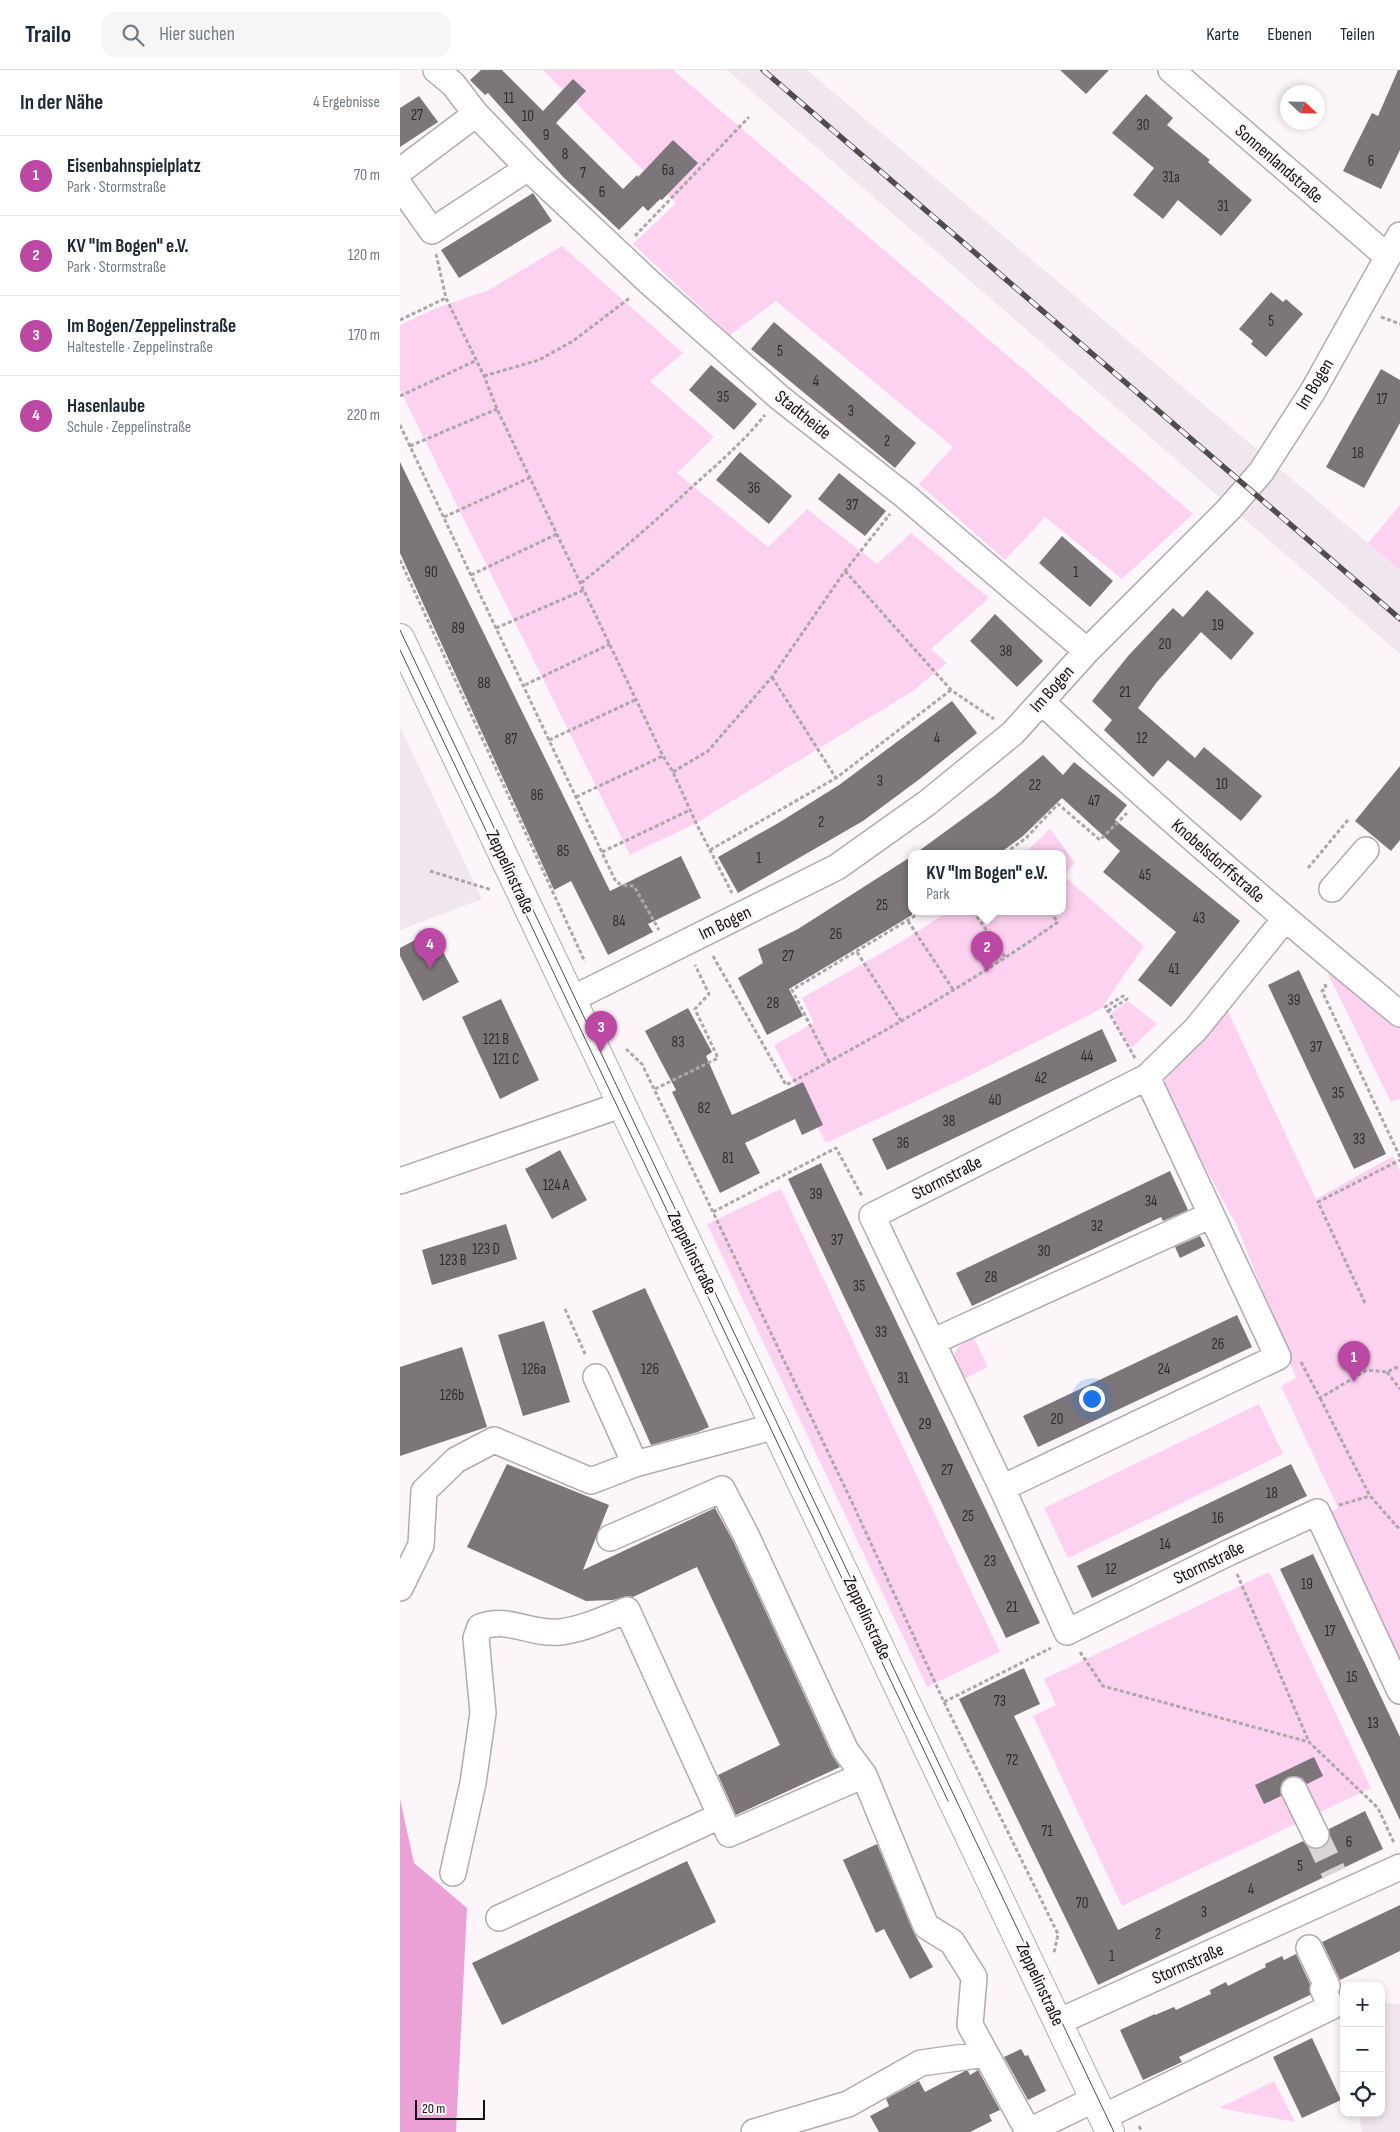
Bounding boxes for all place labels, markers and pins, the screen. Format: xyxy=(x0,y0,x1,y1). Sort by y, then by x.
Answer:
pin: 4 xyxy=(414,928,446,969)
pin: 2 xyxy=(971,931,1003,972)
pin: 3 xyxy=(585,1011,617,1052)
pin: 1 xyxy=(1338,1341,1370,1382)

